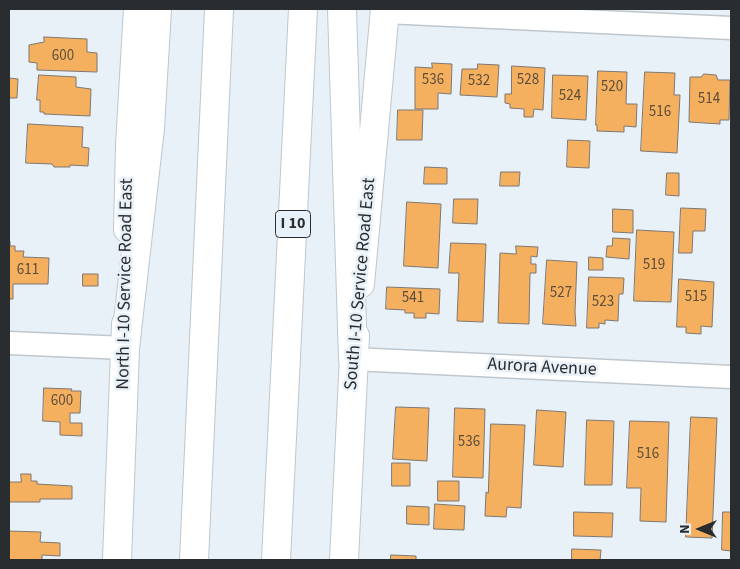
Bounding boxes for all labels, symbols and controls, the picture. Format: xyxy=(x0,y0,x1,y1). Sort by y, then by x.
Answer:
house number: 600 xyxy=(52,48,74,66)
house number: 536 xyxy=(422,72,444,90)
house number: 528 xyxy=(517,72,539,90)
house number: 532 xyxy=(468,73,490,91)
house number: 520 xyxy=(601,79,623,97)
house number: 524 xyxy=(559,88,581,106)
house number: 514 xyxy=(698,91,720,109)
house number: 516 xyxy=(649,104,671,122)
street label: South I-10 Service Road East xyxy=(341,177,381,391)
street label: North I-10 Service Road East xyxy=(113,178,139,390)
road number: I 10 xyxy=(276,210,310,238)
house number: 519 xyxy=(643,257,665,275)
house number: 611 xyxy=(17,262,39,280)
house number: 527 xyxy=(550,285,572,303)
house number: 515 xyxy=(685,289,707,307)
house number: 541 xyxy=(402,290,424,308)
house number: 523 xyxy=(592,294,614,312)
street label: Aurora Avenue xyxy=(487,354,597,382)
house number: 600 xyxy=(51,393,73,411)
house number: 536 xyxy=(458,434,480,452)
house number: 516 xyxy=(637,446,659,464)
north arrow xyxy=(675,504,725,554)
text: N xyxy=(675,524,695,534)

